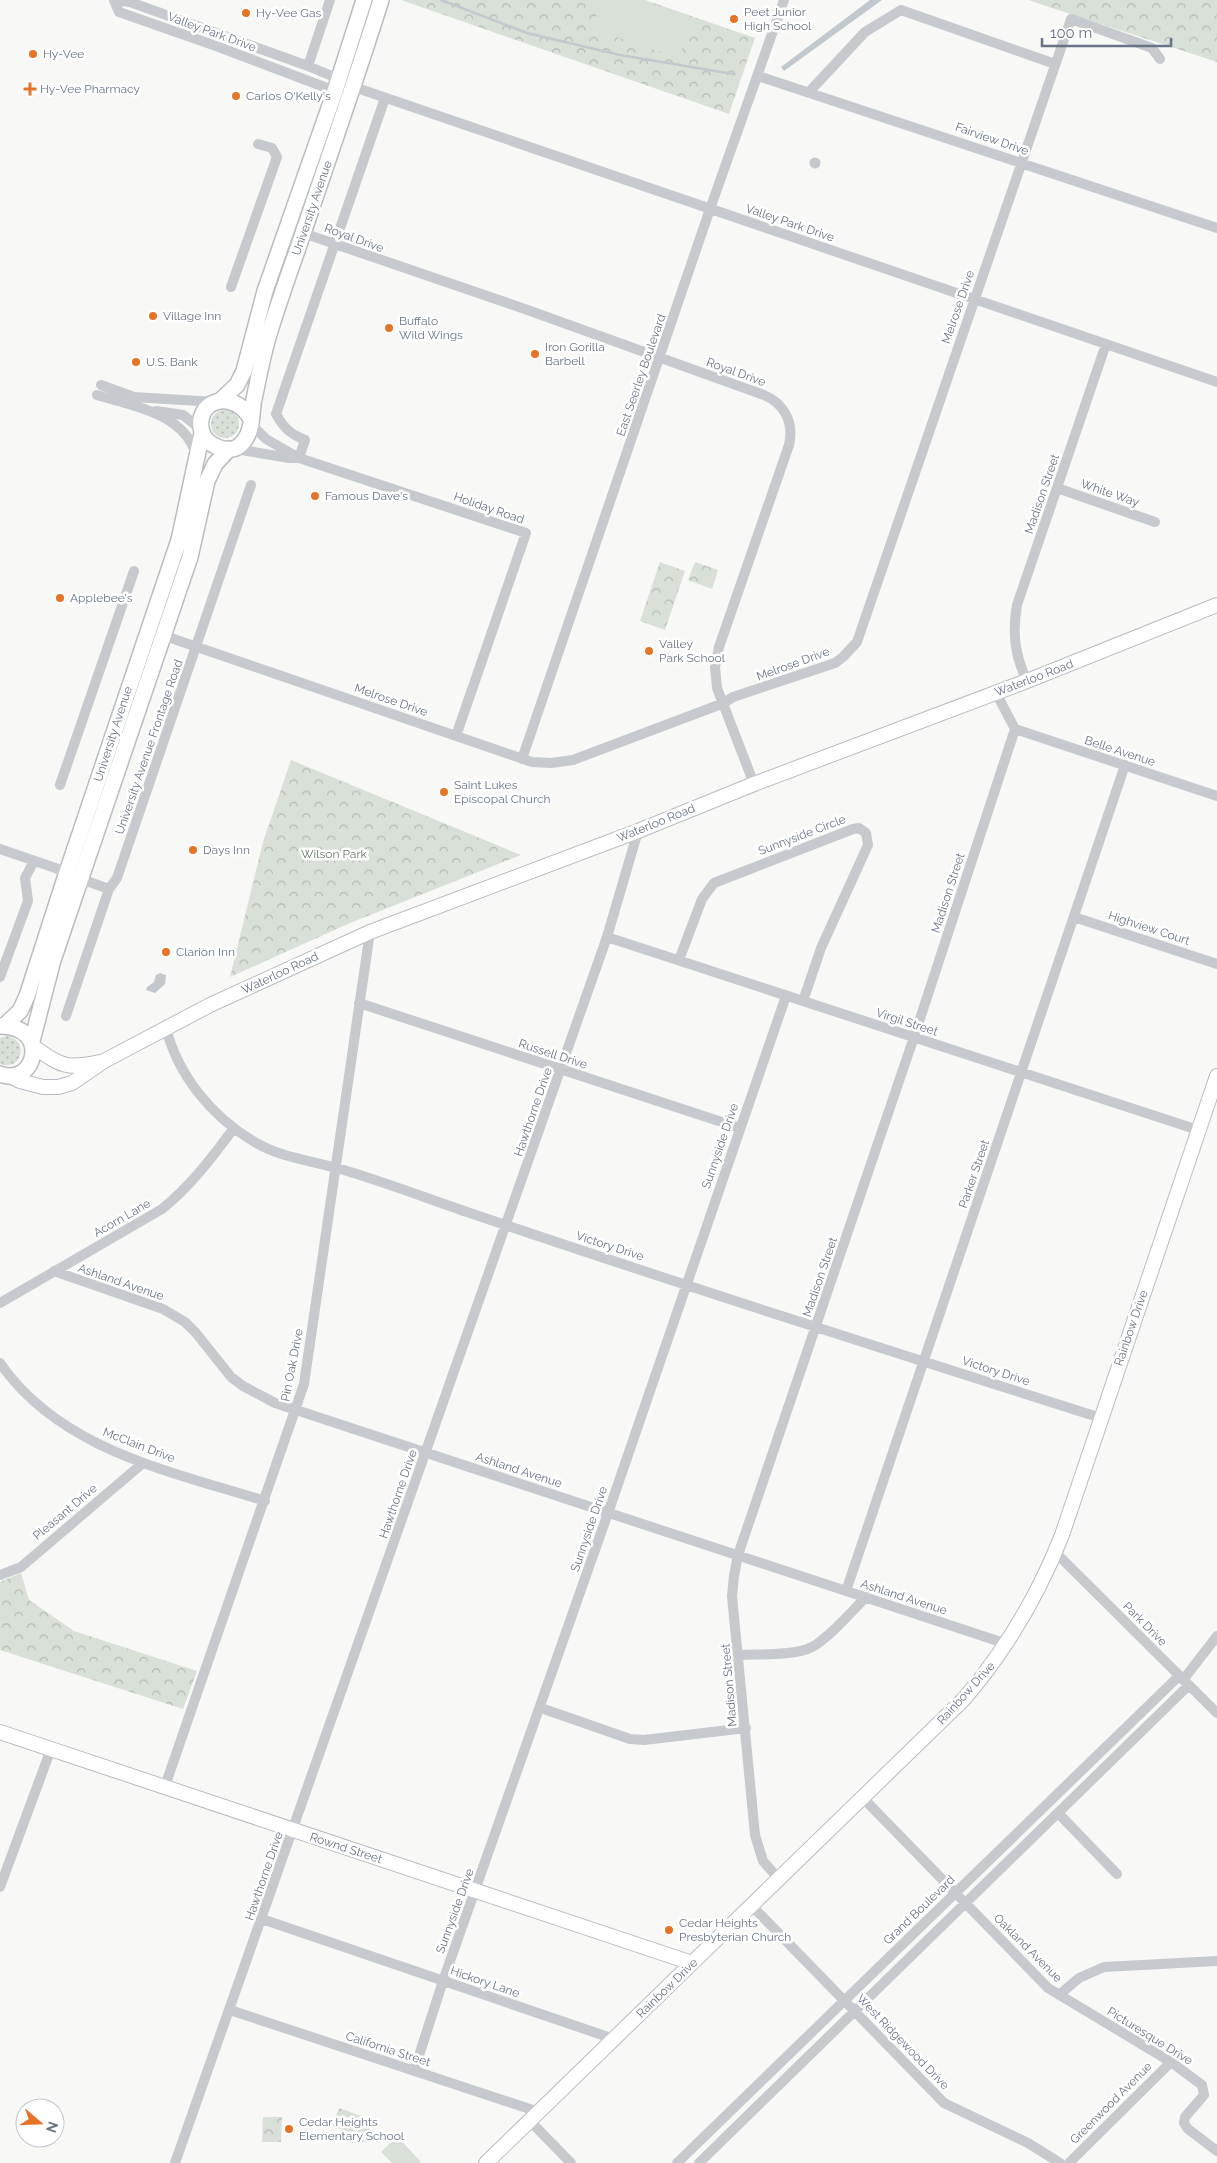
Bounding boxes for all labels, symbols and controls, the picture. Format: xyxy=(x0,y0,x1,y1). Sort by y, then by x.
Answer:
place label: Peet Junior High School xyxy=(744,5,812,33)
place label: Hy-Vee Gas xyxy=(256,6,321,20)
marker: Hy-Vee Gas xyxy=(240,7,252,19)
street label: Valley Park Drive xyxy=(166,10,258,54)
marker: Peet Junior High School xyxy=(728,13,740,25)
scale bar xyxy=(1042,15,1171,47)
text: 100 m xyxy=(1050,24,1092,42)
place label: Hy-Vee xyxy=(43,47,84,61)
marker: Hy-Vee xyxy=(27,48,39,60)
place label: Hy-Vee Pharmacy xyxy=(40,82,141,96)
marker: Hy-Vee Pharmacy xyxy=(24,83,36,95)
place label: Carlos O'Kelly's xyxy=(246,89,331,103)
marker: Carlos O'Kelly's xyxy=(230,90,242,102)
street label: Fairview Drive xyxy=(953,120,1031,158)
street label: University Avenue xyxy=(289,159,335,257)
street label: Valley Park Drive xyxy=(744,201,836,245)
street label: Royal Drive xyxy=(322,221,386,255)
street label: Melrose Drive xyxy=(939,269,977,345)
place label: Village Inn xyxy=(163,309,221,323)
marker: Village Inn xyxy=(147,310,159,322)
street label: East Seerley Boulevard xyxy=(613,312,669,438)
place label: Buffalo Wild Wings xyxy=(399,314,463,342)
marker: Buffalo Wild Wings xyxy=(383,322,395,334)
place label: Iron Gorilla Barbell xyxy=(545,340,605,368)
marker: Iron Gorilla Barbell xyxy=(529,348,541,360)
place label: U.S. Bank xyxy=(146,355,198,369)
street label: Royal Drive xyxy=(704,355,768,389)
marker: U.S. Bank xyxy=(130,356,142,368)
street label: Madison Street xyxy=(1022,452,1062,536)
street label: White Way xyxy=(1079,477,1141,510)
place label: Famous Dave's xyxy=(325,489,408,503)
street label: Holiday Road xyxy=(452,489,526,527)
marker: Famous Dave's xyxy=(309,490,321,502)
place label: Applebee's xyxy=(70,591,133,605)
marker: Applebee's xyxy=(54,592,66,604)
place label: Valley Park School xyxy=(659,637,726,665)
street label: Melrose Drive xyxy=(755,644,831,684)
marker: Valley Park School xyxy=(643,645,655,657)
street label: Waterloo Road xyxy=(993,657,1075,699)
street label: University Avenue Frontage Road xyxy=(112,658,186,836)
street label: Melrose Drive xyxy=(353,681,429,719)
street label: University Avenue xyxy=(91,685,135,783)
street label: Belle Avenue xyxy=(1083,733,1157,769)
place label: Saint Lukes Episcopal Church xyxy=(454,778,551,806)
marker: Saint Lukes Episcopal Church xyxy=(438,786,450,798)
street label: Waterloo Road xyxy=(615,801,697,845)
street label: Sunnyside Circle xyxy=(756,812,848,858)
place label: Days Inn xyxy=(203,843,250,857)
marker: Days Inn xyxy=(187,844,199,856)
park label: Wilson Park xyxy=(301,847,368,861)
street label: Madison Street xyxy=(928,851,968,935)
street label: Highview Court xyxy=(1106,908,1192,948)
place label: Clarion Inn xyxy=(176,945,235,959)
marker: Clarion Inn xyxy=(160,946,172,958)
street label: Waterloo Road xyxy=(239,949,321,997)
street label: Virgil Street xyxy=(874,1005,940,1039)
street label: Russell Drive xyxy=(517,1036,589,1072)
street label: Hawthorne Drive xyxy=(511,1066,555,1158)
street label: Sunnyside Drive xyxy=(699,1102,741,1190)
street label: Parker Street xyxy=(956,1138,992,1210)
street label: Acorn Lane xyxy=(91,1196,153,1240)
street label: Victory Drive xyxy=(574,1228,646,1264)
street label: Madison Street xyxy=(800,1235,840,1319)
street label: Ashland Avenue xyxy=(76,1261,166,1303)
street label: Rainbow Drive xyxy=(1111,1288,1151,1368)
street label: Pin Oak Drive xyxy=(278,1327,306,1403)
street label: Victory Drive xyxy=(960,1353,1032,1389)
street label: McClain Drive xyxy=(101,1425,177,1465)
street label: Hawthorne Drive xyxy=(376,1448,420,1540)
street label: Ashland Avenue xyxy=(474,1449,564,1491)
street label: Pleasant Drive xyxy=(30,1481,100,1543)
street label: Sunnyside Drive xyxy=(568,1485,610,1573)
street label: Ashland Avenue xyxy=(859,1576,949,1618)
street label: Park Drive xyxy=(1120,1599,1170,1649)
street label: Madison Street xyxy=(718,1643,740,1727)
street label: Rainbow Drive xyxy=(934,1659,998,1727)
street label: Hawthorne Drive xyxy=(242,1830,286,1922)
street label: Rownd Street xyxy=(308,1830,384,1866)
street label: Sunnyside Drive xyxy=(433,1867,477,1955)
street label: Grand Boulevard xyxy=(880,1872,958,1948)
street label: Oakland Avenue xyxy=(991,1911,1065,1985)
place label: Cedar Heights Presbyterian Church xyxy=(679,1916,791,1944)
marker: Cedar Heights Presbyterian Church xyxy=(663,1924,675,1936)
street label: Rainbow Drive xyxy=(634,1955,700,2021)
street label: Hickory Lane xyxy=(449,1964,521,2000)
street label: West Ridgewood Drive xyxy=(854,1992,952,2092)
street label: Picturesque Drive xyxy=(1105,2004,1195,2068)
street label: California Street xyxy=(344,2029,432,2069)
street label: Greenwood Avenue xyxy=(1067,2059,1155,2147)
north arrow xyxy=(15,2098,65,2148)
place label: Cedar Heights Elementary School xyxy=(299,2115,405,2143)
text: N xyxy=(43,2120,62,2135)
marker: Cedar Heights Elementary School xyxy=(283,2123,295,2135)

